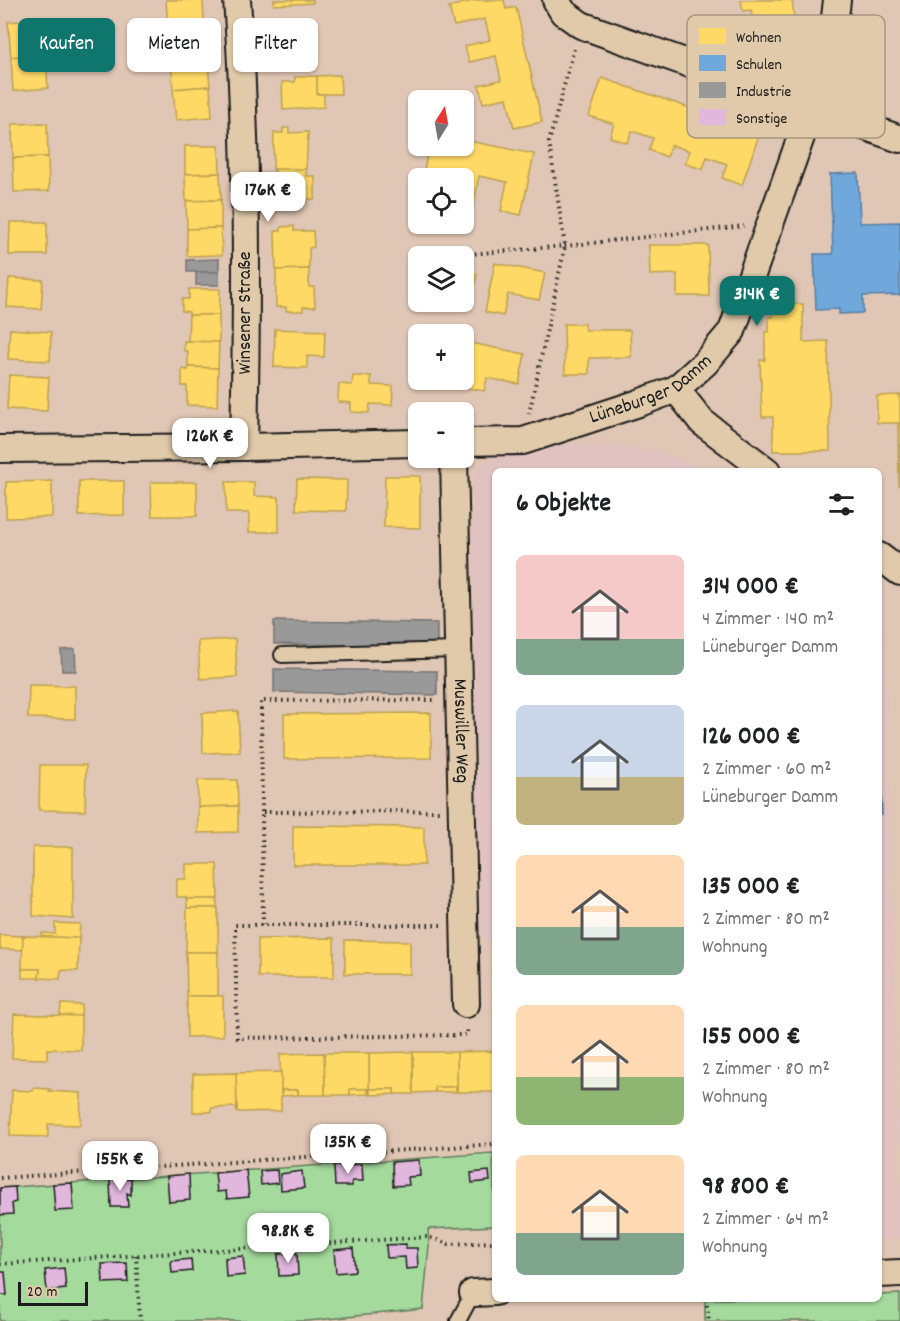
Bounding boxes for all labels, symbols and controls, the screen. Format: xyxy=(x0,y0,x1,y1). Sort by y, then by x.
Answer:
legend xyxy=(687,15,885,138)
chip: Kaufen xyxy=(18,18,115,72)
chip: Mieten xyxy=(127,18,221,72)
chip: Filter xyxy=(233,18,318,72)
text: Wohnen xyxy=(736,27,781,50)
text: Schulen xyxy=(736,54,782,77)
text: Industrie xyxy=(736,81,791,104)
north arrow xyxy=(408,90,474,156)
map controls xyxy=(408,90,474,468)
text: Sonstige xyxy=(736,108,787,131)
button: locate xyxy=(408,168,474,234)
pin: 176K € xyxy=(219,172,317,223)
text: 176K € xyxy=(245,177,291,205)
button: layers xyxy=(408,246,474,312)
street label: Winsener Straße xyxy=(232,251,260,374)
pin: 314K € xyxy=(708,276,806,327)
text: 314K € xyxy=(734,281,780,309)
button: + xyxy=(408,324,474,390)
street label: Lüneburger Damm xyxy=(586,348,719,432)
button: − xyxy=(408,402,474,468)
pin: 126K € xyxy=(161,418,259,469)
text: 126K € xyxy=(186,423,234,451)
text: 6 Objekte xyxy=(516,486,611,523)
icon: filters xyxy=(825,488,858,521)
text: 314 000 € xyxy=(702,569,799,606)
icon: home xyxy=(564,579,636,651)
text: 4 Zimmer · 140 m² xyxy=(702,606,834,634)
text: Lüneburger Damm xyxy=(702,634,838,662)
street label: Muswiller Weg xyxy=(445,678,475,784)
text: 126 000 € xyxy=(702,719,801,756)
icon: home xyxy=(564,729,636,801)
text: 2 Zimmer · 60 m² xyxy=(702,756,832,784)
text: Lüneburger Damm xyxy=(702,784,838,812)
text: 135 000 € xyxy=(702,869,800,906)
icon: home xyxy=(564,879,636,951)
text: 2 Zimmer · 80 m² xyxy=(702,906,830,934)
text: Wohnung xyxy=(702,934,767,962)
text: 155 000 € xyxy=(702,1019,801,1056)
icon: home xyxy=(564,1029,636,1101)
text: 2 Zimmer · 80 m² xyxy=(702,1056,830,1084)
text: Wohnung xyxy=(702,1084,767,1112)
pin: 135K € xyxy=(299,1124,397,1175)
text: 135K € xyxy=(324,1129,372,1157)
pin: 155K € xyxy=(71,1141,169,1192)
text: 155K € xyxy=(96,1146,144,1174)
text: 98 800 € xyxy=(702,1169,790,1206)
icon: home xyxy=(564,1179,636,1251)
text: 2 Zimmer · 64 m² xyxy=(702,1206,829,1234)
pin: 98.8K € xyxy=(233,1213,343,1264)
text: 98.8K € xyxy=(261,1218,315,1246)
text: Wohnung xyxy=(702,1234,767,1262)
scale bar xyxy=(18,1279,88,1306)
text: 20 m xyxy=(27,1281,57,1304)

